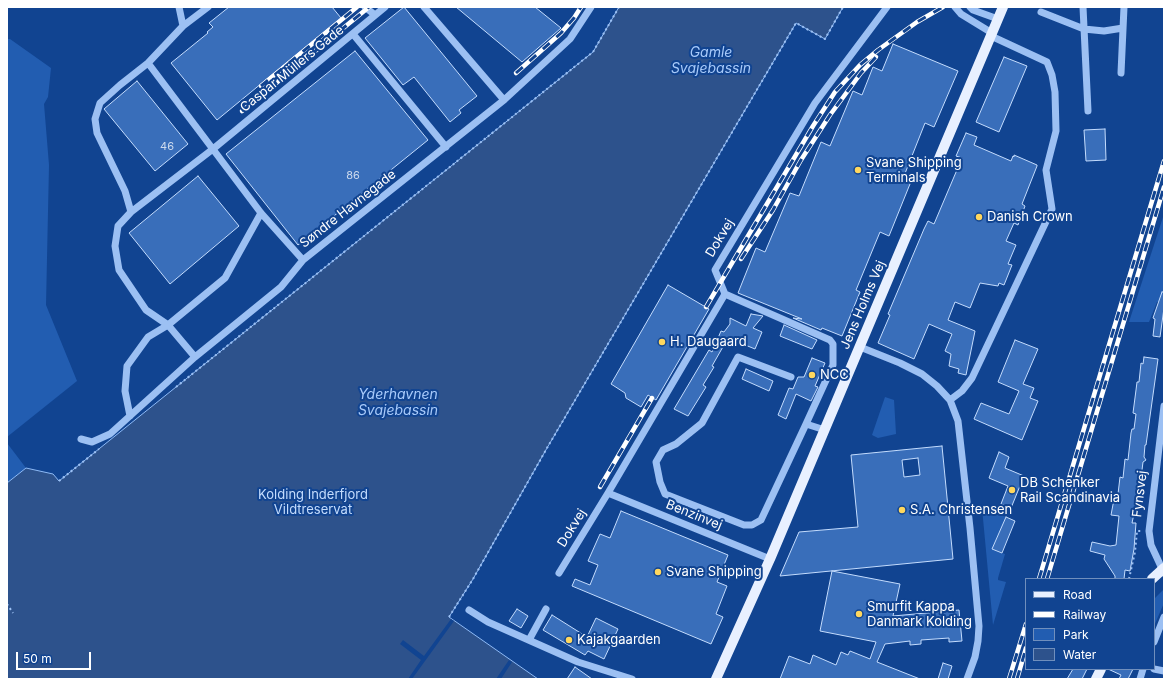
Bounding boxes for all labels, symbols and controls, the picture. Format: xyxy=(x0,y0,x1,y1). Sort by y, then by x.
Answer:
street label: Caspar Müllers Gade xyxy=(237,22,347,116)
water label: Gamle Svajebassin xyxy=(671,45,751,78)
house number: 46 xyxy=(160,140,174,154)
place label: Svane Shipping Terminals xyxy=(866,155,962,186)
marker: Svane Shipping Terminals xyxy=(853,165,863,175)
street label: Søndre Havnegade xyxy=(297,167,399,251)
house number: 86 xyxy=(346,169,360,183)
place label: Danish Crown xyxy=(987,209,1073,225)
marker: Danish Crown xyxy=(974,212,984,222)
street label: Dokvej xyxy=(702,216,738,260)
street label: Jens Holms Vej xyxy=(837,258,889,352)
place label: H. Daugaard xyxy=(670,334,747,350)
marker: H. Daugaard xyxy=(657,337,667,347)
place label: NCC xyxy=(820,367,849,383)
marker: NCC xyxy=(807,370,817,380)
water label: Yderhavnen Svajebassin xyxy=(358,387,438,420)
street label: Fynsvej xyxy=(1129,470,1151,518)
place label: DB Schenker Rail Scandinavia xyxy=(1020,475,1120,506)
marker: DB Schenker Rail Scandinavia xyxy=(1007,485,1017,495)
park label: Kolding Inderfjord Vildtreservat xyxy=(258,487,368,518)
street label: Benzinvej xyxy=(664,497,724,533)
place label: S.A. Christensen xyxy=(910,502,1012,518)
marker: S.A. Christensen xyxy=(897,505,907,515)
street label: Dokvej xyxy=(554,506,590,550)
place label: Svane Shipping xyxy=(666,564,762,580)
marker: Svane Shipping xyxy=(653,567,663,577)
legend xyxy=(1025,578,1155,670)
text: Road xyxy=(1063,587,1092,602)
place label: Smurfit Kappa Danmark Kolding xyxy=(867,599,972,630)
text: Railway xyxy=(1063,607,1106,622)
marker: Smurfit Kappa Danmark Kolding xyxy=(854,609,864,619)
text: Park xyxy=(1063,627,1089,642)
place label: Kajakgaarden xyxy=(577,632,661,648)
marker: Kajakgaarden xyxy=(564,635,574,645)
scale bar xyxy=(18,644,93,670)
text: Water xyxy=(1063,647,1096,662)
text: 50 m xyxy=(23,651,52,666)

